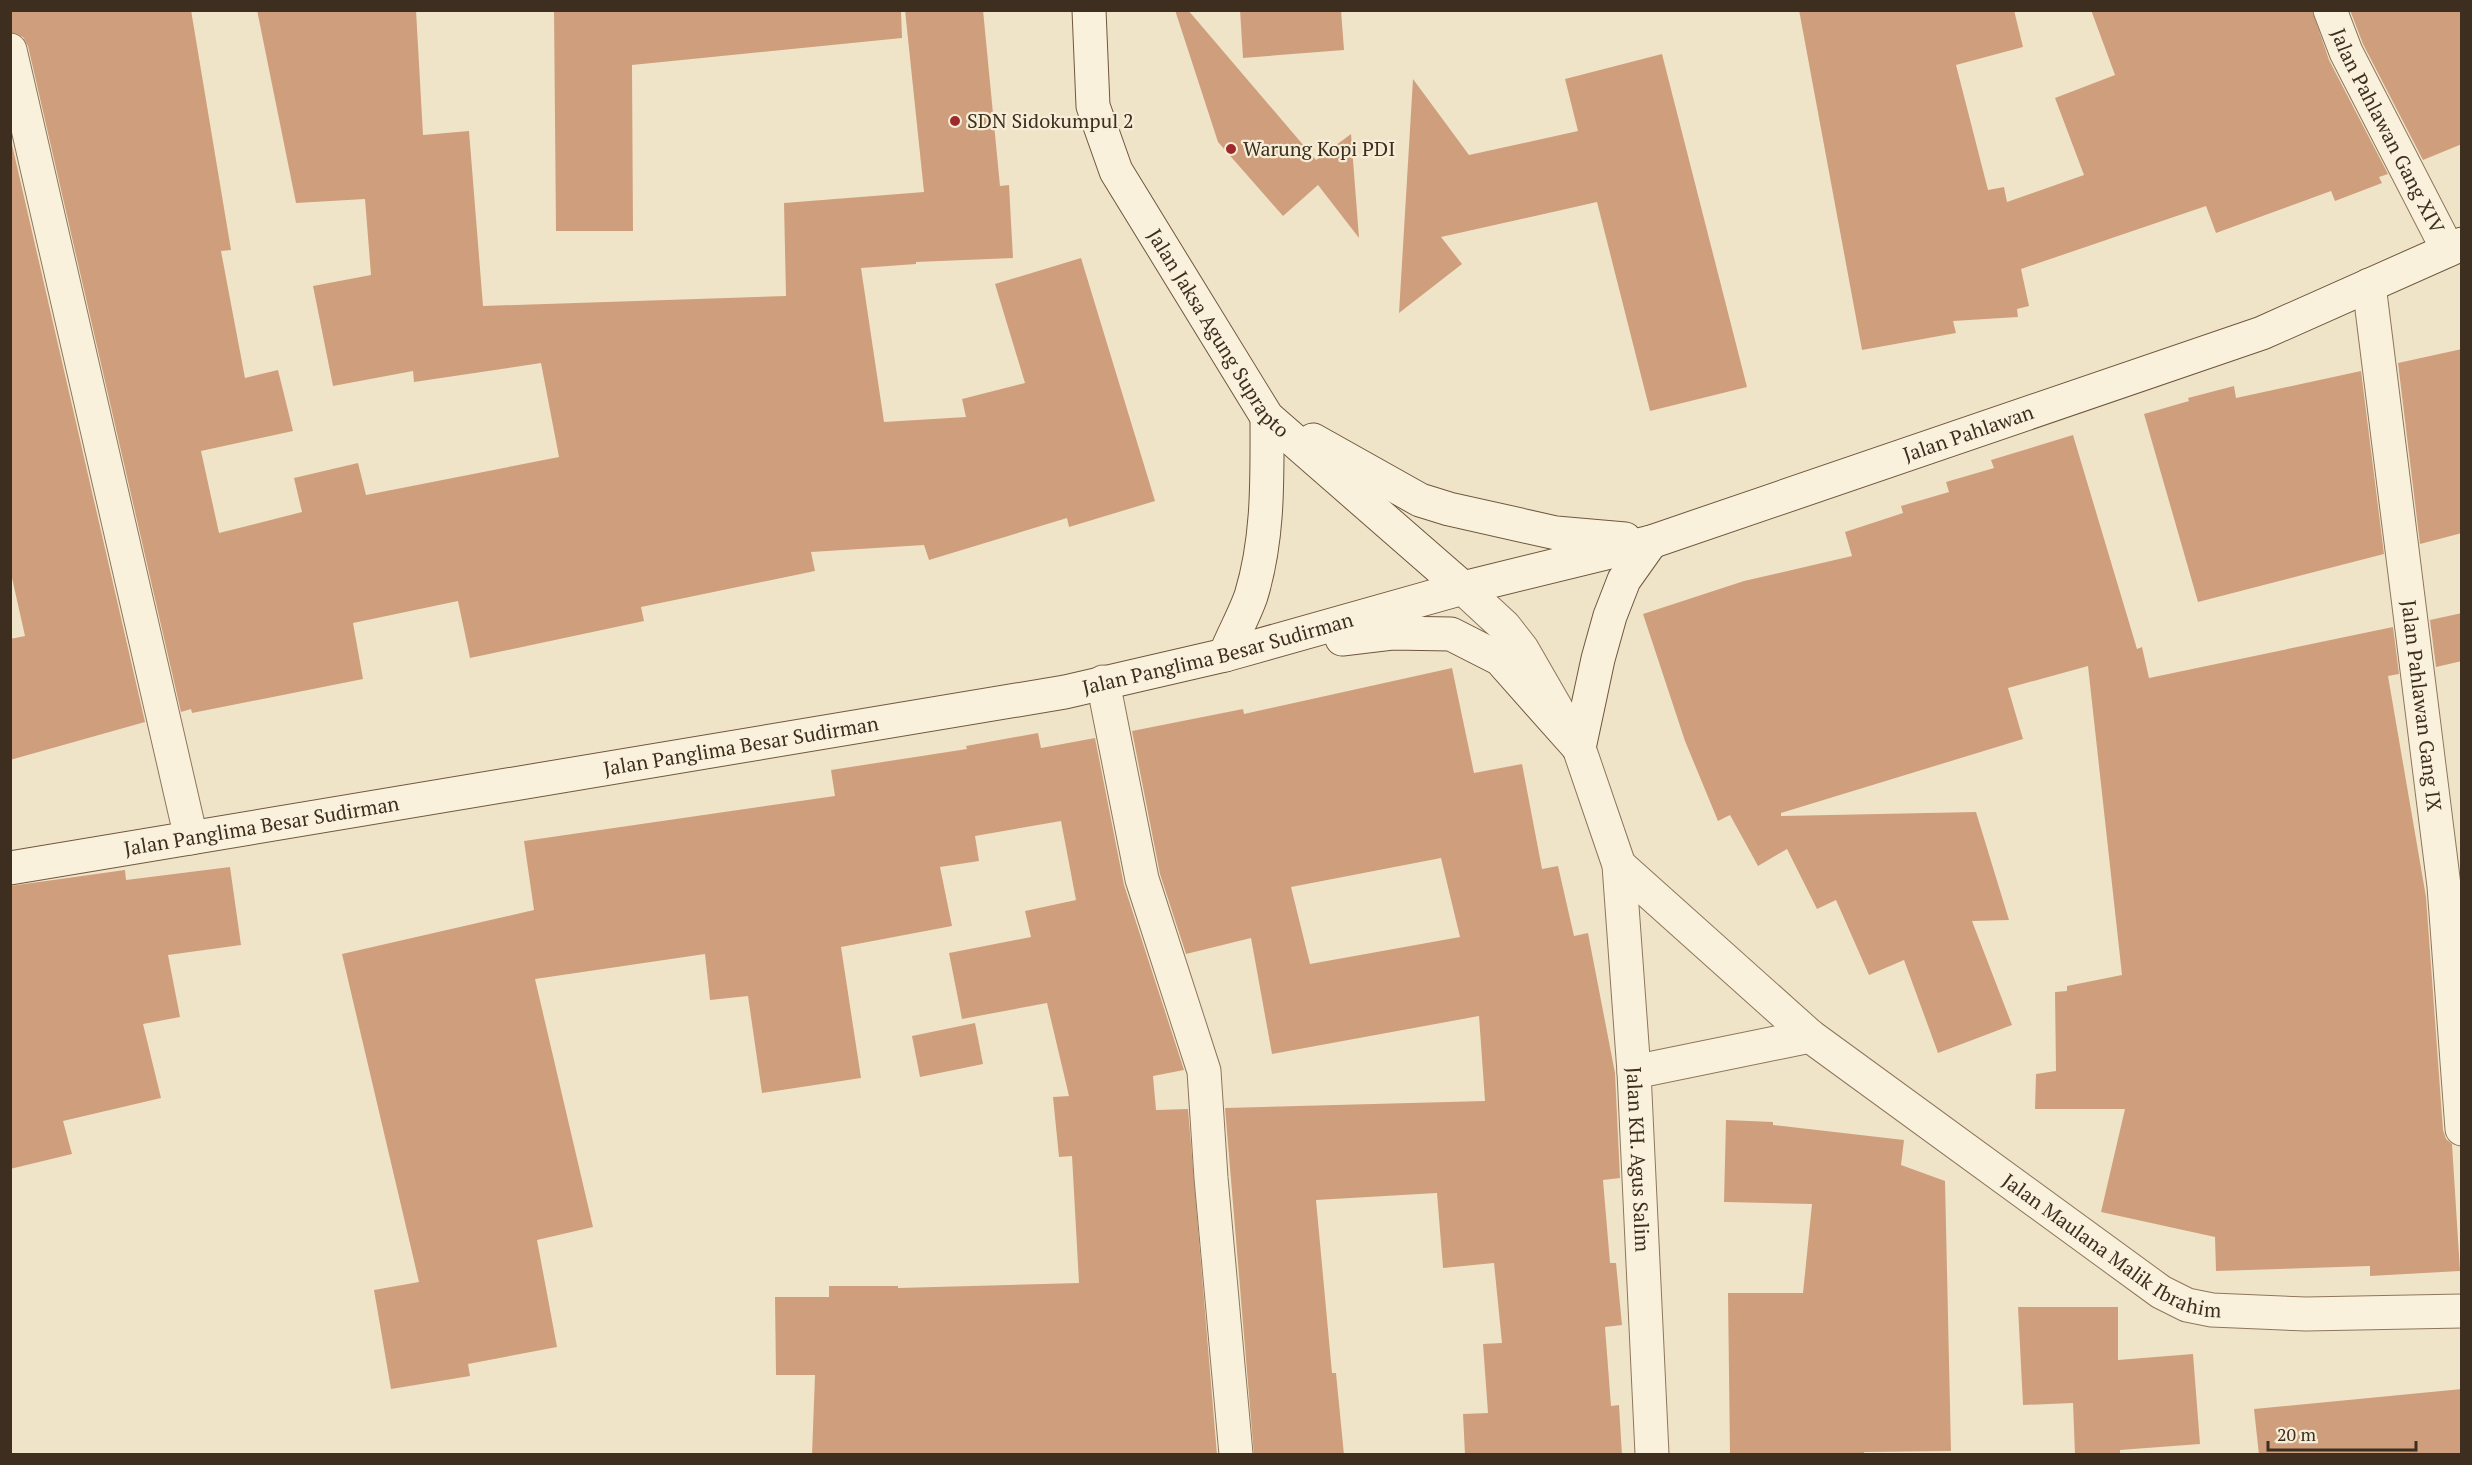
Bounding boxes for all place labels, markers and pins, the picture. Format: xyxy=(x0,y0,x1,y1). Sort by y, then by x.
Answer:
place label: SDN Sidokumpul 2 xyxy=(967,107,1134,134)
marker: SDN Sidokumpul 2 xyxy=(948,114,962,128)
place label: Warung Kopi PDI xyxy=(1243,135,1395,162)
marker: Warung Kopi PDI xyxy=(1224,142,1238,156)

